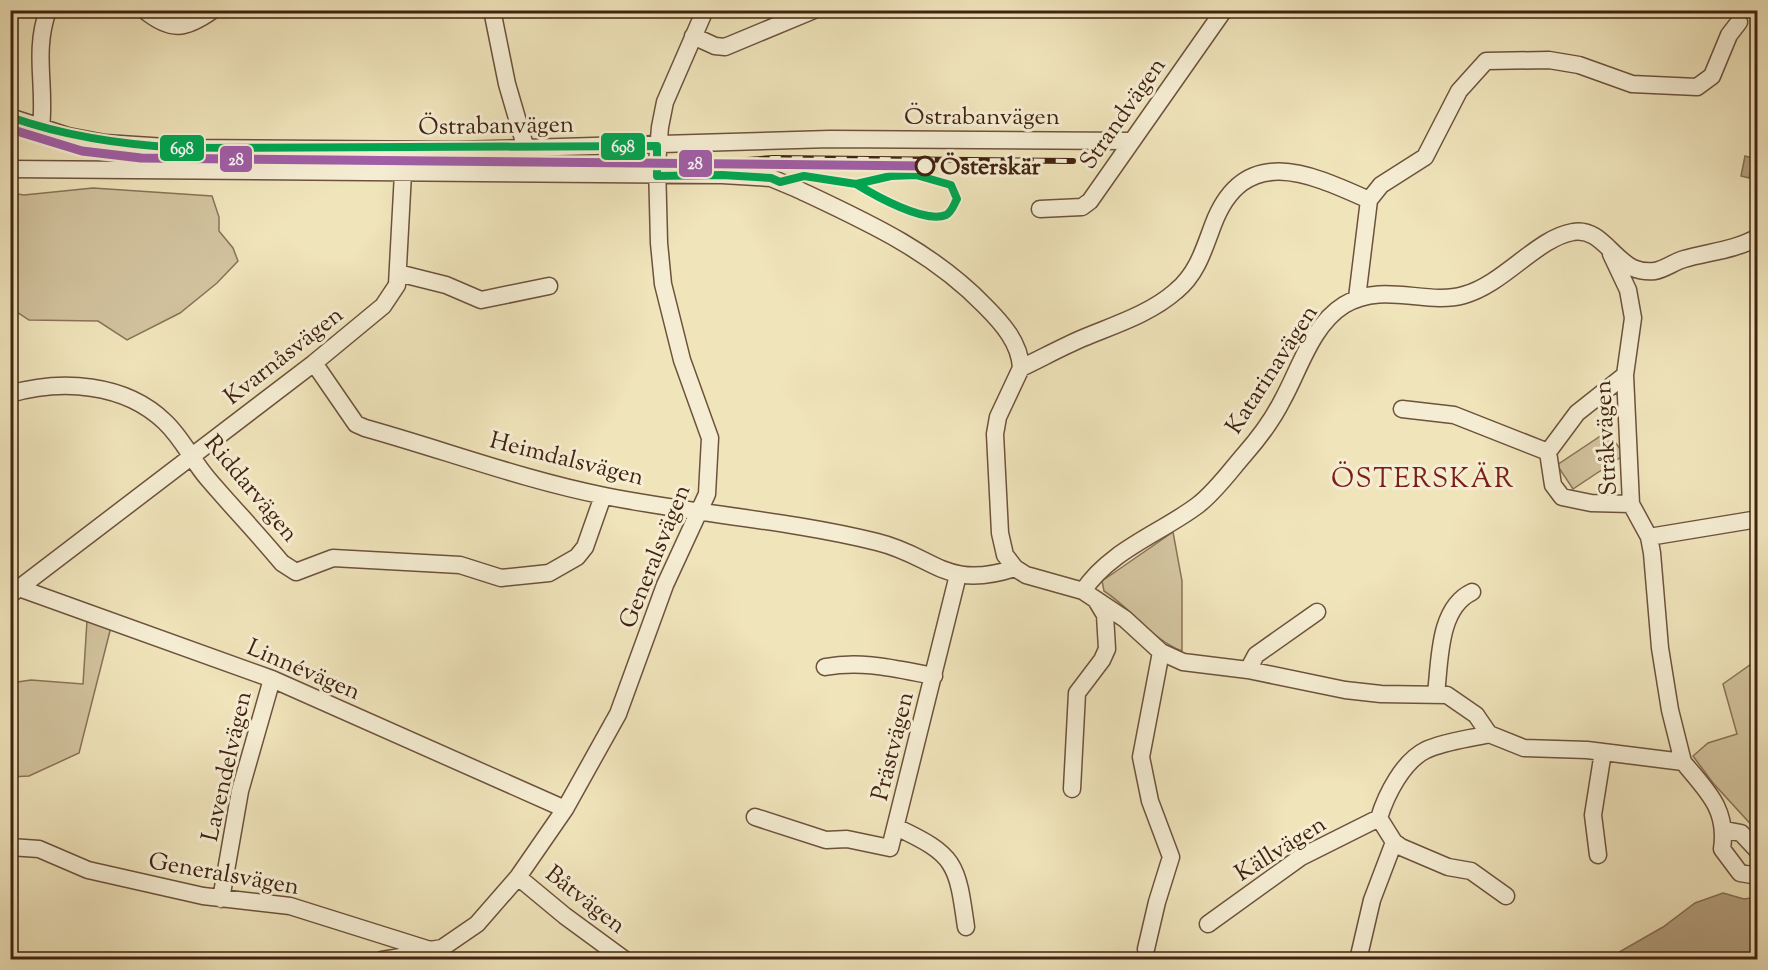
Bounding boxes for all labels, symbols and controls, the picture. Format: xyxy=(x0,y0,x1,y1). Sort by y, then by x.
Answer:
street label: Strandvägen xyxy=(1072,51,1175,177)
street label: Östrabanvägen xyxy=(904,101,1060,135)
street label: Östrabanvägen xyxy=(418,109,574,145)
line badge: 698 xyxy=(600,132,646,161)
line badge: 698 xyxy=(159,134,205,162)
text: 698 xyxy=(611,137,635,160)
text: 698 xyxy=(170,139,194,162)
line badge: 28 xyxy=(219,145,253,173)
line badge: 28 xyxy=(678,149,713,178)
text: 28 xyxy=(228,150,244,173)
place label: Österskär xyxy=(940,151,1042,185)
text: 28 xyxy=(687,154,703,177)
marker: Österskär xyxy=(915,156,935,176)
street label: Kvarnåsvägen xyxy=(217,299,351,414)
street label: Katarinavägen xyxy=(1218,299,1327,441)
street label: Stråkvägen xyxy=(1587,379,1627,496)
street label: Heimdalsvägen xyxy=(486,424,647,495)
street label: Riddarvägen xyxy=(195,428,306,550)
district label: ÖSTERSKÄR xyxy=(1331,461,1515,500)
street label: Generalsvägen xyxy=(612,480,700,634)
street label: Linnévägen xyxy=(241,632,365,710)
street label: Lavendelvägen xyxy=(194,688,262,845)
street label: Prästvägen xyxy=(864,688,924,805)
street label: Källvägen xyxy=(1229,808,1333,891)
street label: Generalsvägen xyxy=(146,845,302,905)
street label: Båtvägen xyxy=(537,858,632,943)

